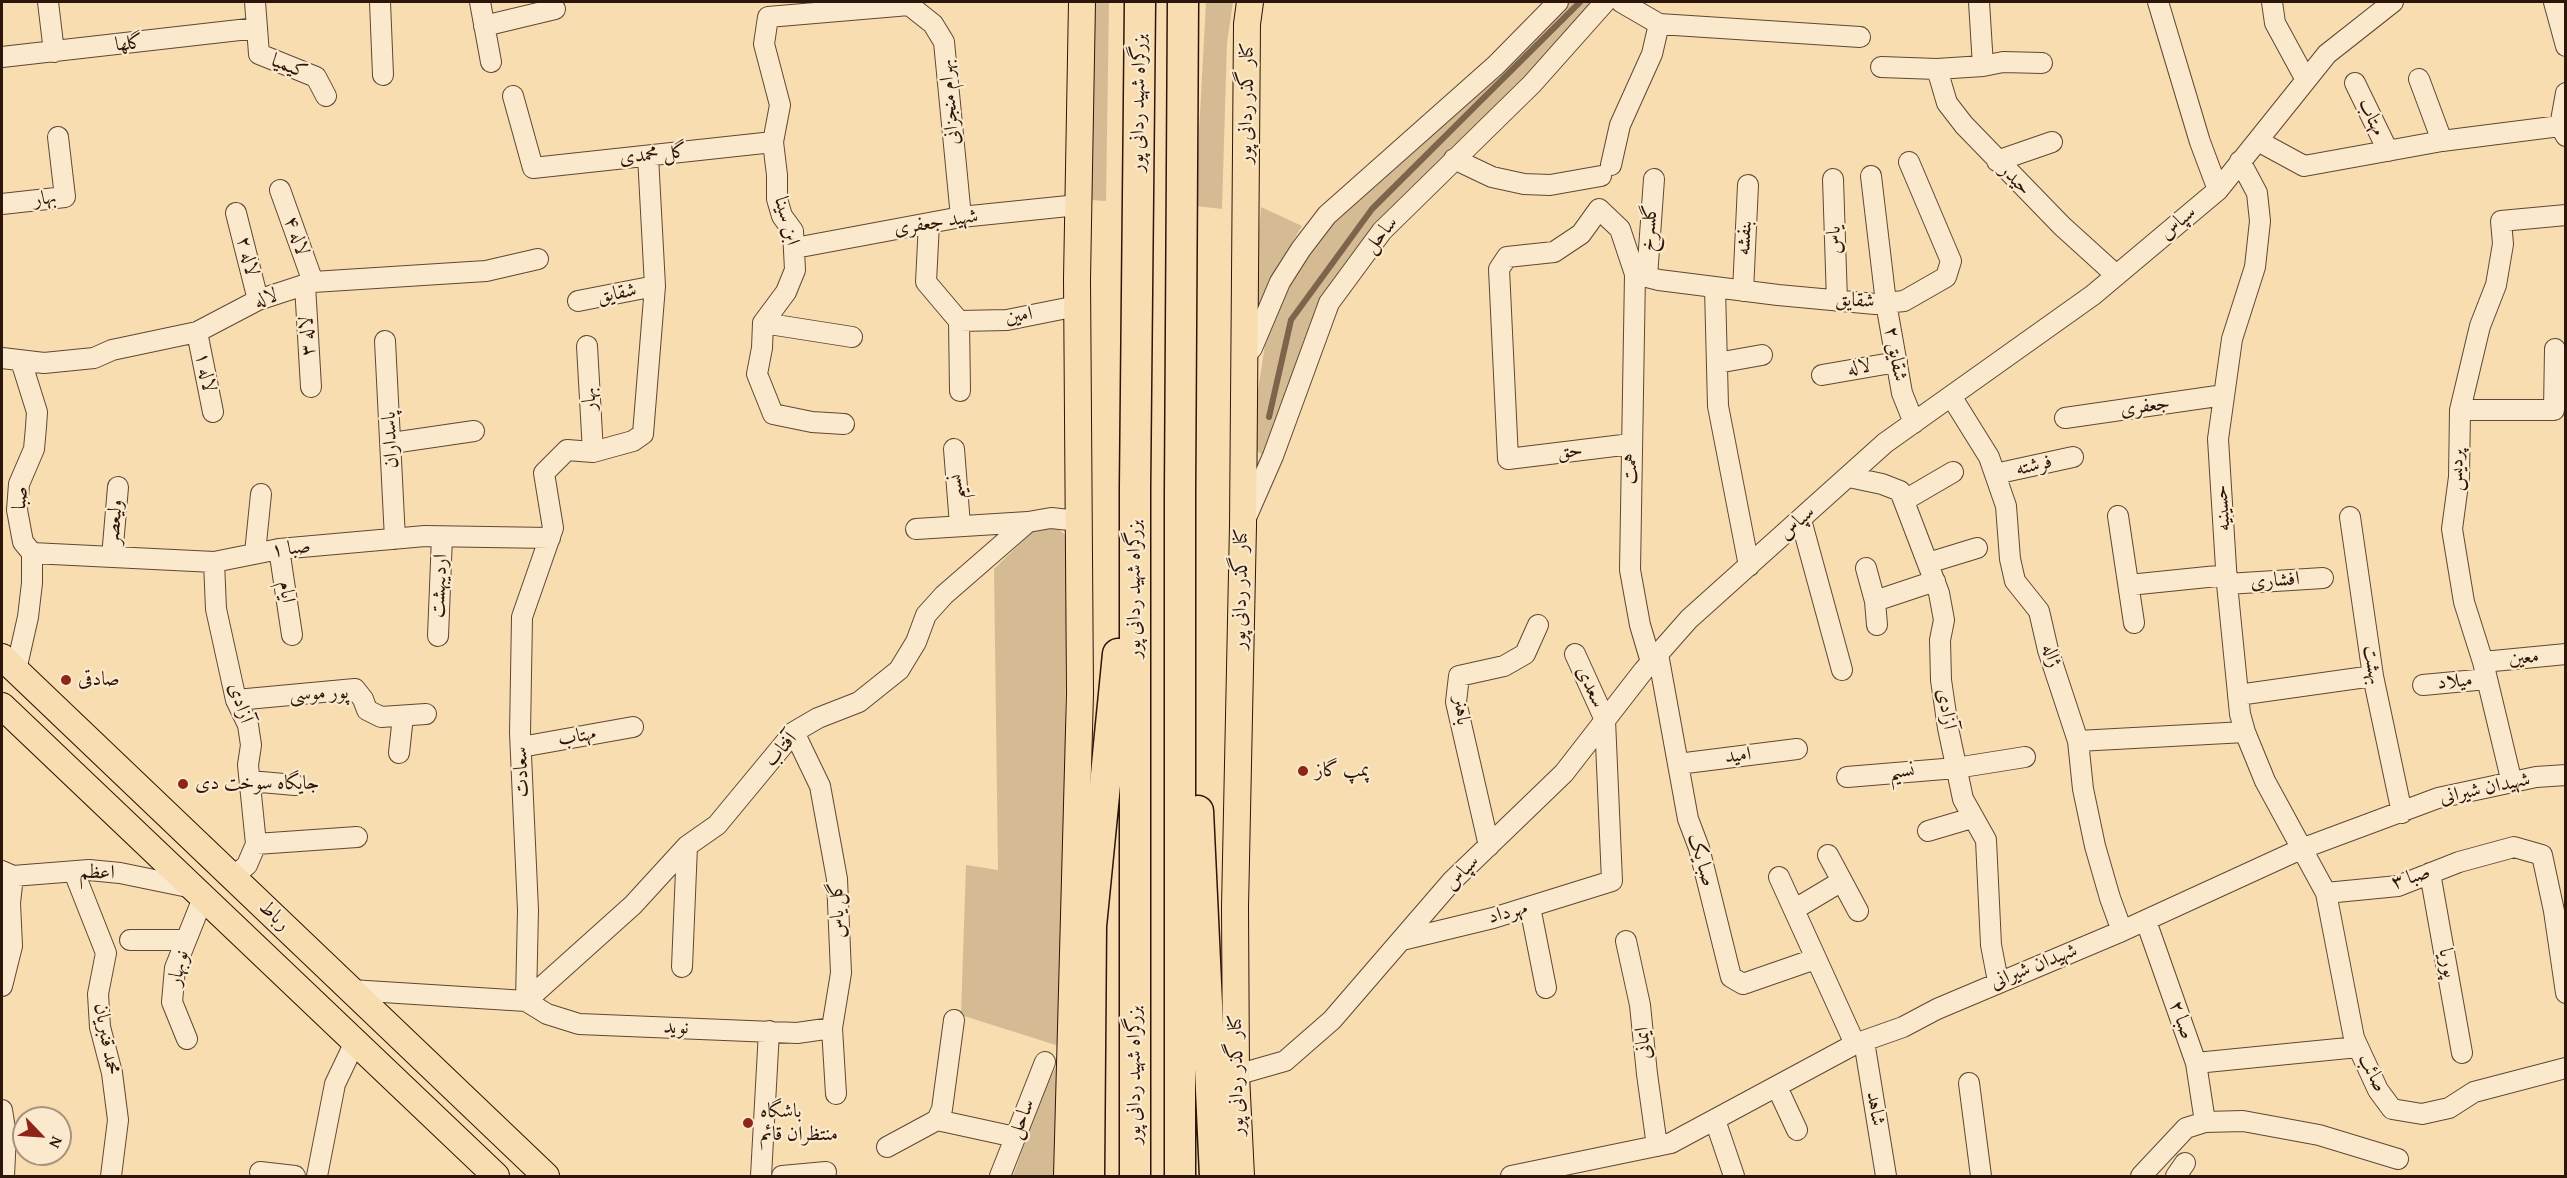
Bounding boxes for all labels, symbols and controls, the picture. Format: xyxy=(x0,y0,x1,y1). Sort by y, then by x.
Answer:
street label: گلها xyxy=(114,30,144,58)
street label: بزرگراه شهید ردانی پور xyxy=(1126,34,1152,172)
street label: کنار گذر ردانی پور xyxy=(1234,42,1260,164)
street label: کیمیا xyxy=(267,49,311,85)
street label: بهرام منجزانی xyxy=(934,58,966,146)
street label: مهتاب xyxy=(2352,94,2390,140)
street label: گل محمدی xyxy=(618,140,688,170)
street label: حیدر xyxy=(1994,159,2036,201)
street label: بهار xyxy=(32,186,58,212)
street label: ابن سینا xyxy=(768,194,804,248)
street label: سپاس xyxy=(2155,201,2201,245)
street label: گلسرخ xyxy=(1636,204,1664,252)
street label: شهید جعفری xyxy=(892,205,980,241)
street label: ساحل xyxy=(1359,212,1403,258)
street label: لاله ۴ xyxy=(278,213,314,259)
street label: بنفشه xyxy=(1732,220,1758,256)
street label: یاس xyxy=(1823,225,1847,255)
street label: لاله ۲ xyxy=(231,234,263,278)
street label: شقایق xyxy=(595,278,639,310)
street label: لاله xyxy=(251,284,281,314)
street label: شقایق xyxy=(1835,288,1875,314)
street label: امین xyxy=(1004,302,1034,330)
street label: لاله ۳ xyxy=(295,315,321,357)
street label: شقایق ۲ xyxy=(1878,325,1912,383)
street label: لاله ۱ xyxy=(189,350,221,394)
street label: لاله xyxy=(1845,354,1873,382)
street label: بهار xyxy=(577,387,603,411)
street label: جعفری xyxy=(2119,392,2171,422)
street label: پاسداران xyxy=(378,411,404,469)
street label: حق xyxy=(1556,439,1584,465)
street label: پردیس xyxy=(2444,448,2470,492)
street label: فرشته xyxy=(2013,450,2055,482)
street label: همت xyxy=(1619,453,1643,485)
street label: نسیم xyxy=(944,473,970,501)
street label: حسینیه xyxy=(2209,484,2237,532)
street label: صبا xyxy=(8,485,34,511)
street label: ولیعصر xyxy=(101,499,129,545)
street label: سپاس xyxy=(1774,500,1820,546)
street label: بزرگراه شهید ردانی پور xyxy=(1123,520,1147,658)
street label: کنار گذر ردانی پور xyxy=(1228,528,1254,650)
street label: صبا ۱ xyxy=(270,535,312,563)
street label: اردیبهشت xyxy=(426,553,454,619)
street label: افشاری xyxy=(2250,567,2300,595)
street label: ایام xyxy=(273,580,299,604)
street label: ژاله xyxy=(2036,641,2066,671)
street label: بهشت xyxy=(2357,644,2387,686)
street label: معین xyxy=(2508,645,2540,671)
street label: سعدی xyxy=(1570,662,1610,712)
place label: صادقی xyxy=(78,668,120,692)
street label: میلاد xyxy=(2436,668,2474,696)
marker: صادقی xyxy=(59,673,73,687)
street label: آزادی xyxy=(222,680,258,726)
street label: پور موسی xyxy=(289,681,349,707)
street label: آزادی xyxy=(1931,687,1961,731)
street label: باهنر xyxy=(1447,695,1475,727)
street label: مهتاب xyxy=(556,722,598,752)
street label: آفتاب xyxy=(759,728,803,772)
street label: امید xyxy=(1723,742,1753,770)
street label: سعادت xyxy=(509,746,535,798)
place label: پمپ گاز xyxy=(1315,759,1369,783)
street label: نسیم xyxy=(1888,759,1916,785)
marker: پمپ گاز xyxy=(1296,764,1310,778)
street label: شهیدان شیرانی xyxy=(2438,768,2532,810)
place label: جایگاه سوخت دی xyxy=(195,772,319,796)
marker: جایگاه سوخت دی xyxy=(176,777,190,791)
street label: صبا یک xyxy=(1682,831,1720,889)
street label: سپاس xyxy=(1439,850,1485,896)
street label: اعظم xyxy=(79,860,115,886)
street label: صبا ۳ xyxy=(2388,860,2434,896)
street label: گل یاس xyxy=(825,881,851,939)
street label: رباط xyxy=(253,896,295,936)
street label: مهرداد xyxy=(1486,896,1530,930)
street label: شهیدان شیرانی xyxy=(1987,939,2081,995)
street label: پوریا xyxy=(2432,946,2462,980)
street label: نوبهار xyxy=(163,948,195,988)
street label: صبا ۲ xyxy=(2163,997,2199,1043)
street label: محمد قنبریان xyxy=(88,1001,124,1077)
street label: بزرگراه شهید ردانی پور xyxy=(1123,1006,1147,1144)
street label: کنار گذر ردانی پور xyxy=(1224,1014,1250,1136)
street label: نوید xyxy=(663,1016,689,1040)
street label: ایمانی xyxy=(1631,1026,1657,1060)
street label: صائب xyxy=(2352,1050,2392,1096)
street label: شاهد xyxy=(1860,1090,1890,1128)
street label: ساحل xyxy=(1003,1096,1041,1142)
place label: باشگاه منتظران قائم xyxy=(760,1100,838,1147)
north arrow xyxy=(12,1106,72,1166)
marker: باشگاه منتظران قائم xyxy=(741,1116,755,1130)
text: N xyxy=(43,1133,70,1153)

